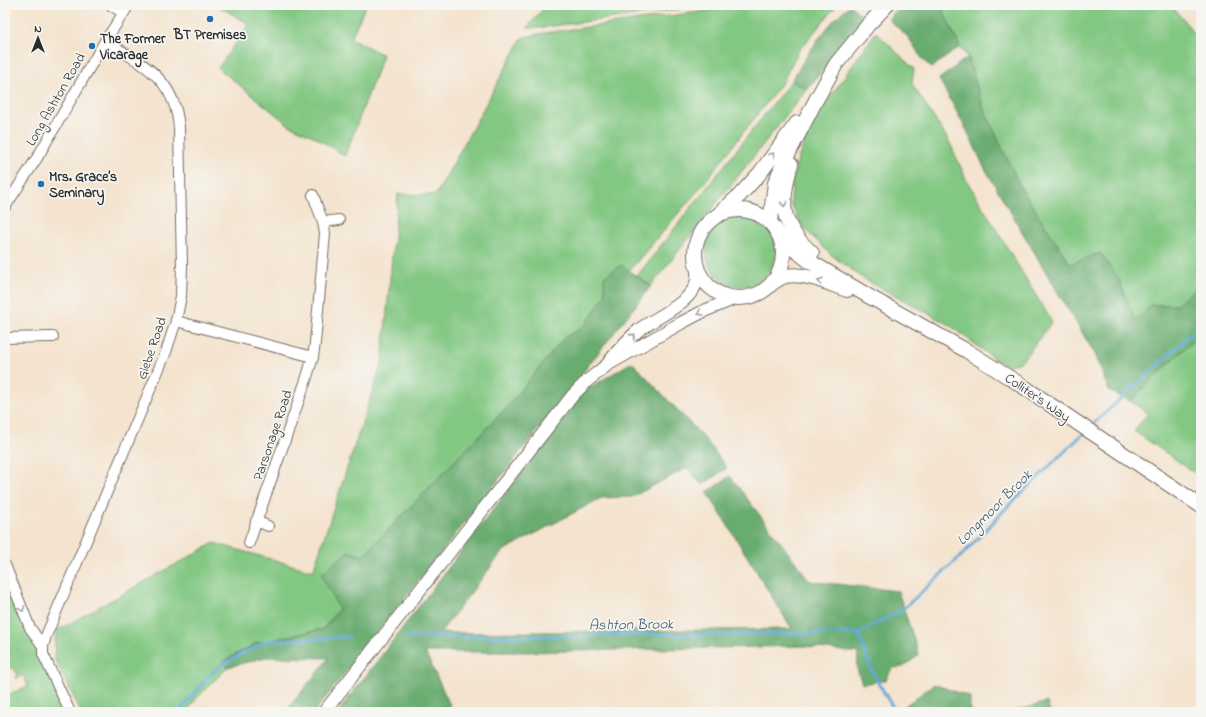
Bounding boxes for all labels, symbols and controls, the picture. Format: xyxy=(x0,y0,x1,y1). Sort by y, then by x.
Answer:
marker: BT Premises xyxy=(205,14,215,24)
north arrow xyxy=(18,18,58,58)
text: N xyxy=(34,21,42,37)
place label: BT Premises xyxy=(173,25,246,46)
place label: The Former Vicarage xyxy=(99,29,166,68)
marker: The Former Vicarage xyxy=(87,41,97,51)
street label: Long Ashton Road xyxy=(21,49,92,151)
one-way arrow xyxy=(768,152,775,159)
place label: Mrs. Grace’s Seminary xyxy=(49,167,117,206)
marker: Mrs. Grace’s Seminary xyxy=(36,179,46,189)
one-way arrow xyxy=(780,201,789,207)
one-way arrow xyxy=(817,277,824,286)
one-way arrow xyxy=(697,308,705,316)
street label: Glebe Road xyxy=(132,314,173,383)
one-way arrow xyxy=(628,334,635,341)
street label: Colliter's Way xyxy=(999,368,1074,429)
street label: Parsonage Road xyxy=(248,387,300,484)
water label: Longmoor Brook xyxy=(952,464,1039,551)
one-way arrow xyxy=(18,606,26,613)
water label: Ashton Brook xyxy=(589,613,675,637)

